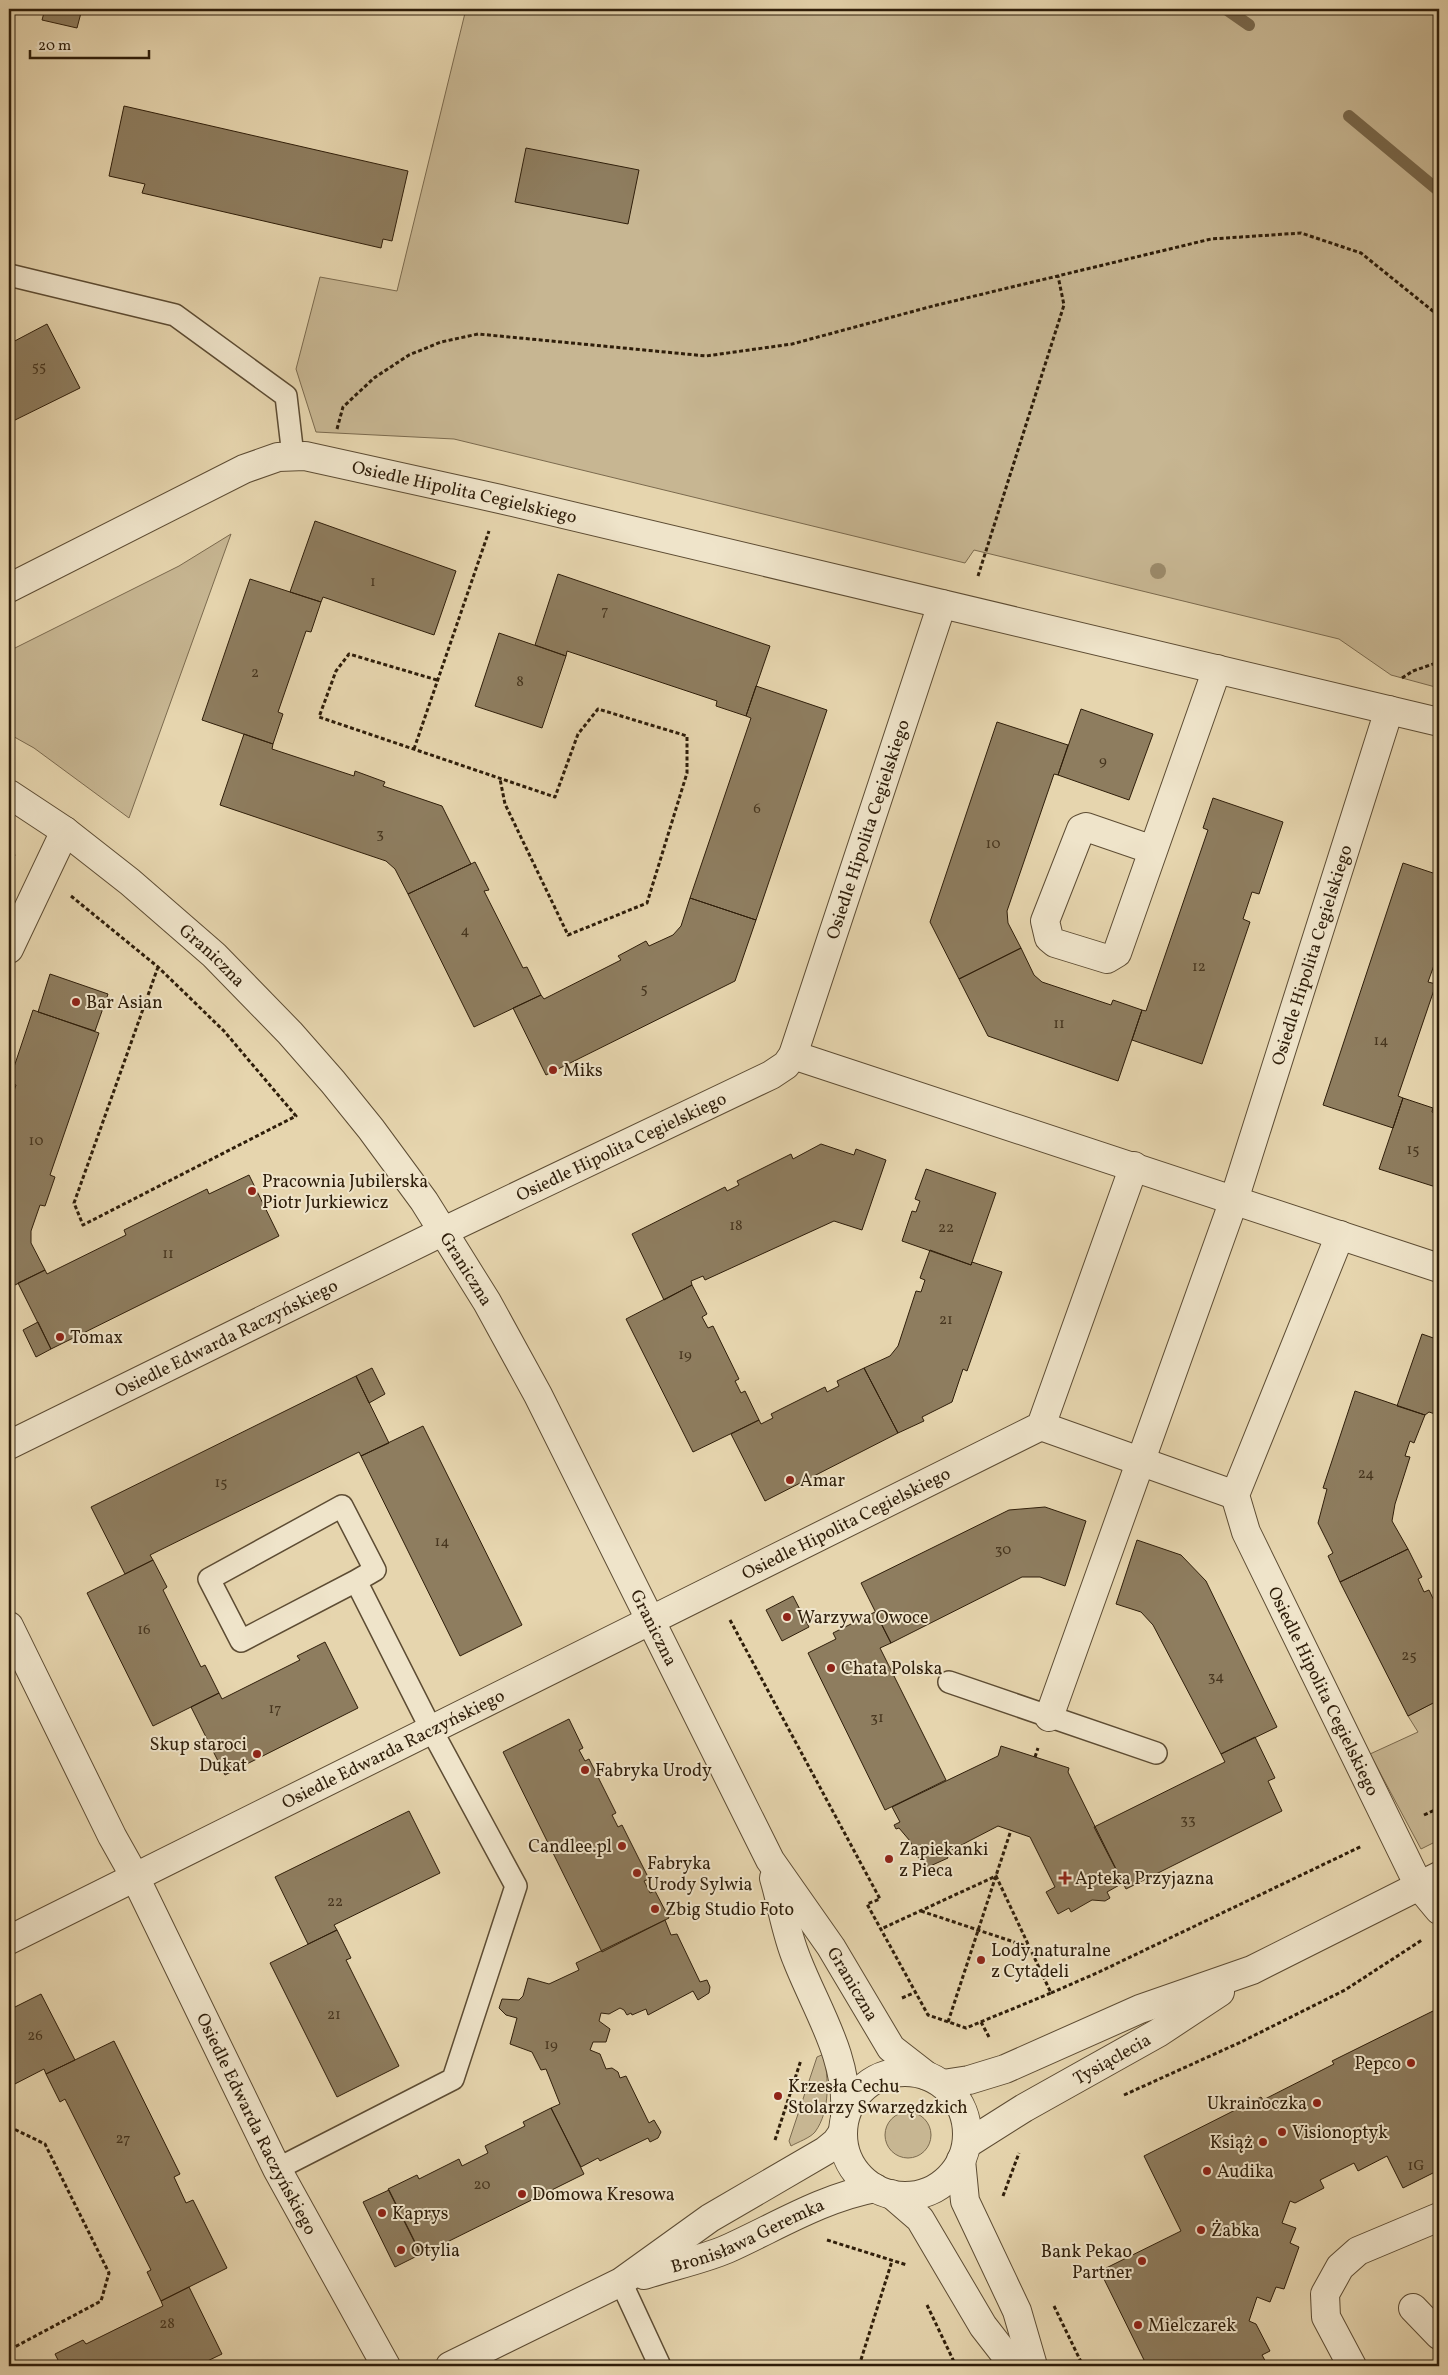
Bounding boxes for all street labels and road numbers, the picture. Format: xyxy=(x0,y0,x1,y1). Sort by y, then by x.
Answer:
street label: Osiedle Hipolita Cegielskiego xyxy=(349,456,579,531)
street label: Osiedle Hipolita Cegielskiego xyxy=(821,717,917,943)
street label: Osiedle Hipolita Cegielskiego xyxy=(1266,842,1360,1069)
street label: Graniczna xyxy=(173,919,250,994)
street label: Osiedle Hipolita Cegielskiego xyxy=(512,1087,731,1209)
street label: Graniczna xyxy=(433,1228,498,1311)
street label: Osiedle Edwarda Raczyńskiego xyxy=(111,1274,343,1405)
street label: Osiedle Hipolita Cegielskiego xyxy=(738,1462,955,1587)
street label: Osiedle Hipolita Cegielskiego xyxy=(1261,1583,1384,1801)
street label: Graniczna xyxy=(623,1586,682,1671)
street label: Osiedle Edwarda Raczyńskiego xyxy=(278,1684,509,1816)
street label: Graniczna xyxy=(820,1943,884,2027)
street label: Osiedle Edwarda Raczyńskiego xyxy=(189,2009,322,2240)
street label: Tysiąclecia xyxy=(1069,2028,1156,2092)
street label: Bronisława Geremka xyxy=(668,2193,829,2280)

